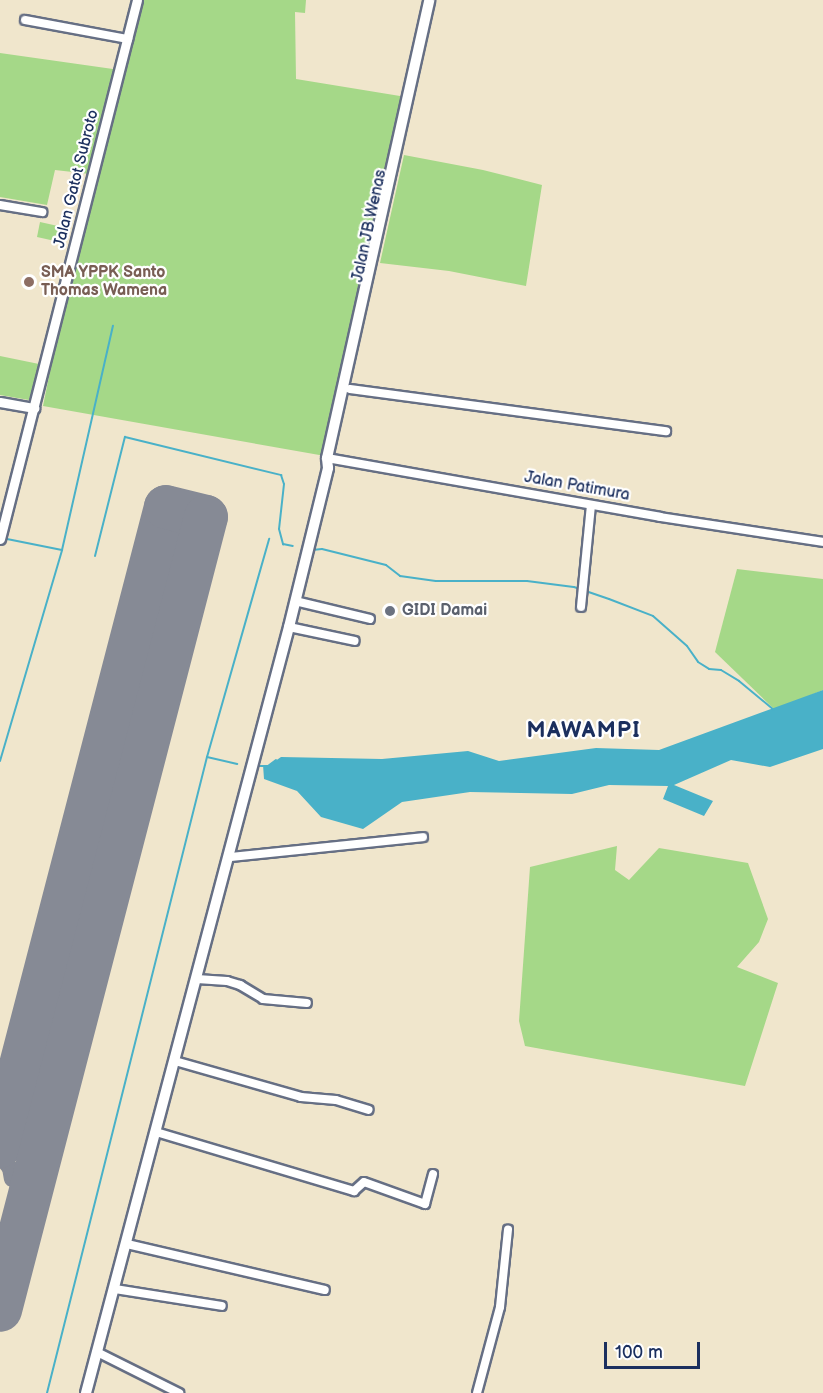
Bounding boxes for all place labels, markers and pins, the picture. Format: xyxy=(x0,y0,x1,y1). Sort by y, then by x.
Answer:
place label: SMA YPPK Santo Thomas Wamena xyxy=(41,263,167,301)
marker: SMA YPPK Santo Thomas Wamena xyxy=(22,275,36,289)
place label: GIDI Damai xyxy=(402,601,487,621)
marker: GIDI Damai xyxy=(383,604,397,618)

